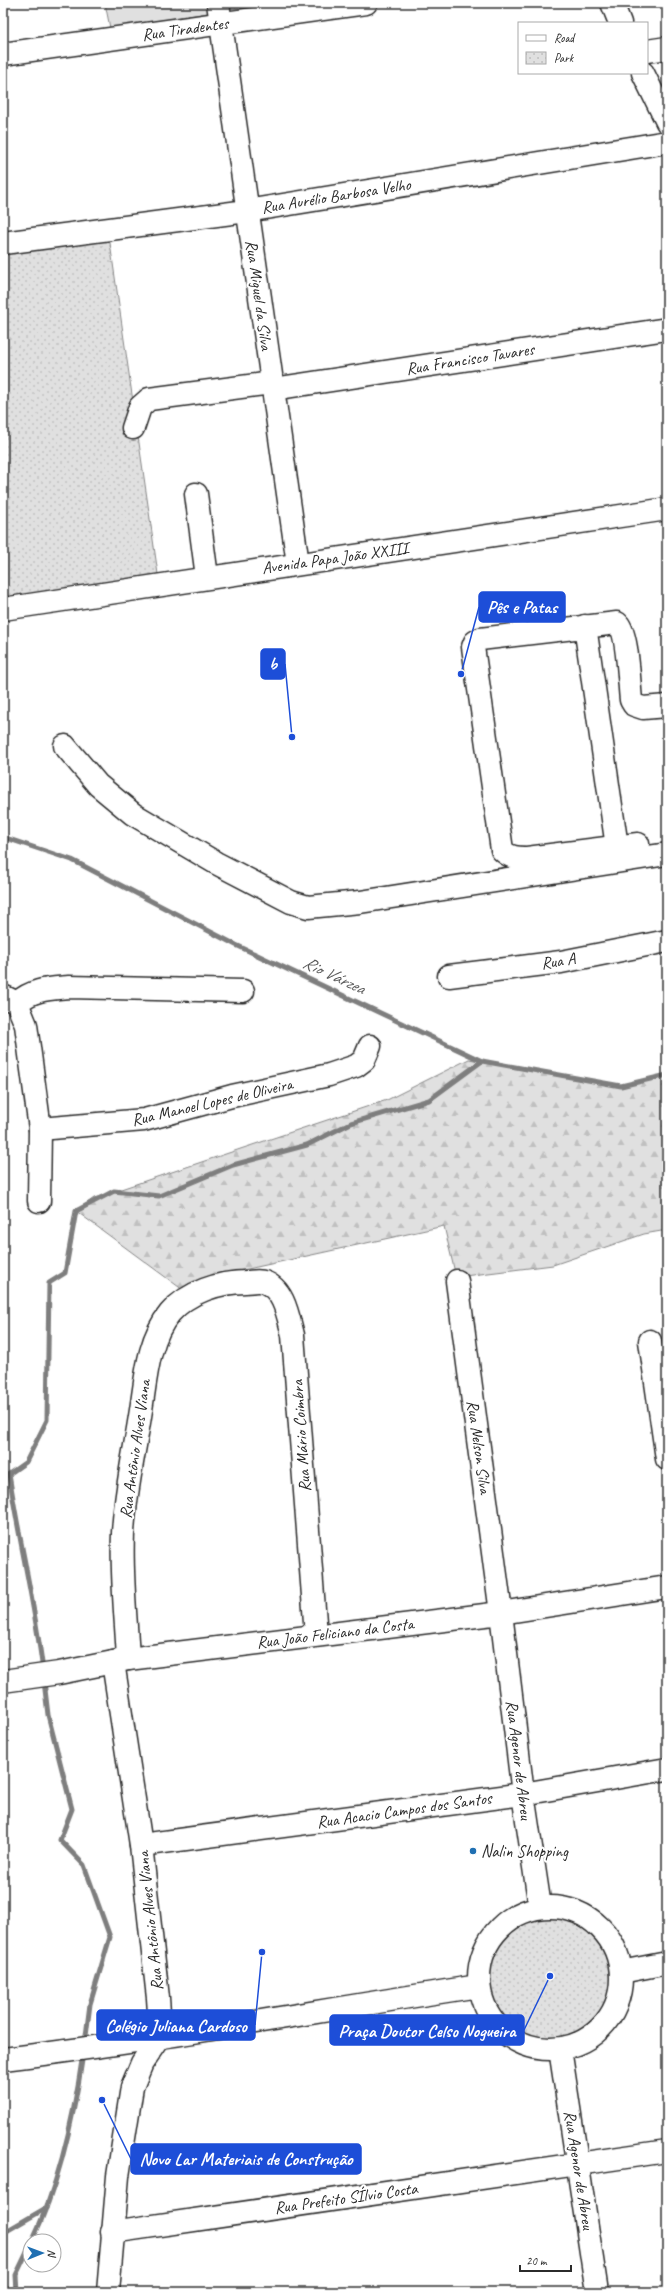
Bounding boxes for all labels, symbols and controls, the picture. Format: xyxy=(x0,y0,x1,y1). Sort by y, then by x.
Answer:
street label: Rua Tiradentes xyxy=(140,12,231,45)
legend xyxy=(518,22,648,74)
text: Road xyxy=(554,30,576,46)
text: Park xyxy=(554,50,575,66)
street label: Rua Aurélio Barbosa Velho xyxy=(260,174,413,218)
street label: Rua Miguel da Silva xyxy=(241,239,277,353)
street label: Rua Francisco Tavares xyxy=(405,338,537,379)
street label: Avenida Papa João XXIII xyxy=(261,537,413,579)
callout: Pês e Patas xyxy=(479,592,565,622)
text: Pês e Patas xyxy=(487,596,559,618)
callout: b xyxy=(261,649,285,679)
text: b xyxy=(269,653,279,675)
street label: Rua A xyxy=(539,948,578,974)
water label: Rio Várzea xyxy=(300,951,370,1000)
street label: Rua Manoel Lopes de Oliveira xyxy=(129,1073,297,1131)
street label: Rua Antônio Alves Viana xyxy=(115,1376,155,1520)
street label: Rua Mário Coimbra xyxy=(287,1378,315,1493)
street label: Rua Nelson Silva xyxy=(462,1399,496,1497)
street label: Rua João Feliciano da Costa xyxy=(255,1613,417,1653)
street label: Rua Agenor de Abreu xyxy=(501,1699,537,1823)
street label: Rua Acacio Campos dos Santos xyxy=(315,1787,495,1833)
place label: Nalin Shopping xyxy=(481,1841,569,1862)
marker: Nalin Shopping xyxy=(468,1846,478,1856)
street label: Rua Antônio Alves Viana xyxy=(132,1848,168,1992)
callout: Colégio Juliana Cardoso xyxy=(97,2010,255,2040)
text: Colégio Juliana Cardoso xyxy=(105,2015,248,2037)
callout: Praça Doutor Celso Nogueira xyxy=(330,2015,524,2045)
text: Praça Doutor Celso Nogueira xyxy=(338,2020,517,2042)
street label: Rua Agenor de Abreu xyxy=(559,2109,599,2233)
callout: Novo Lar Materiais de Construção xyxy=(131,2144,361,2174)
text: Novo Lar Materiais de Construção xyxy=(139,2148,354,2170)
street label: Rua Prefeito SÍlvio Costa xyxy=(273,2176,420,2218)
north arrow xyxy=(22,2233,62,2273)
scale bar xyxy=(520,2247,571,2273)
text: N xyxy=(45,2249,59,2259)
text: 20 m xyxy=(526,2253,548,2269)

